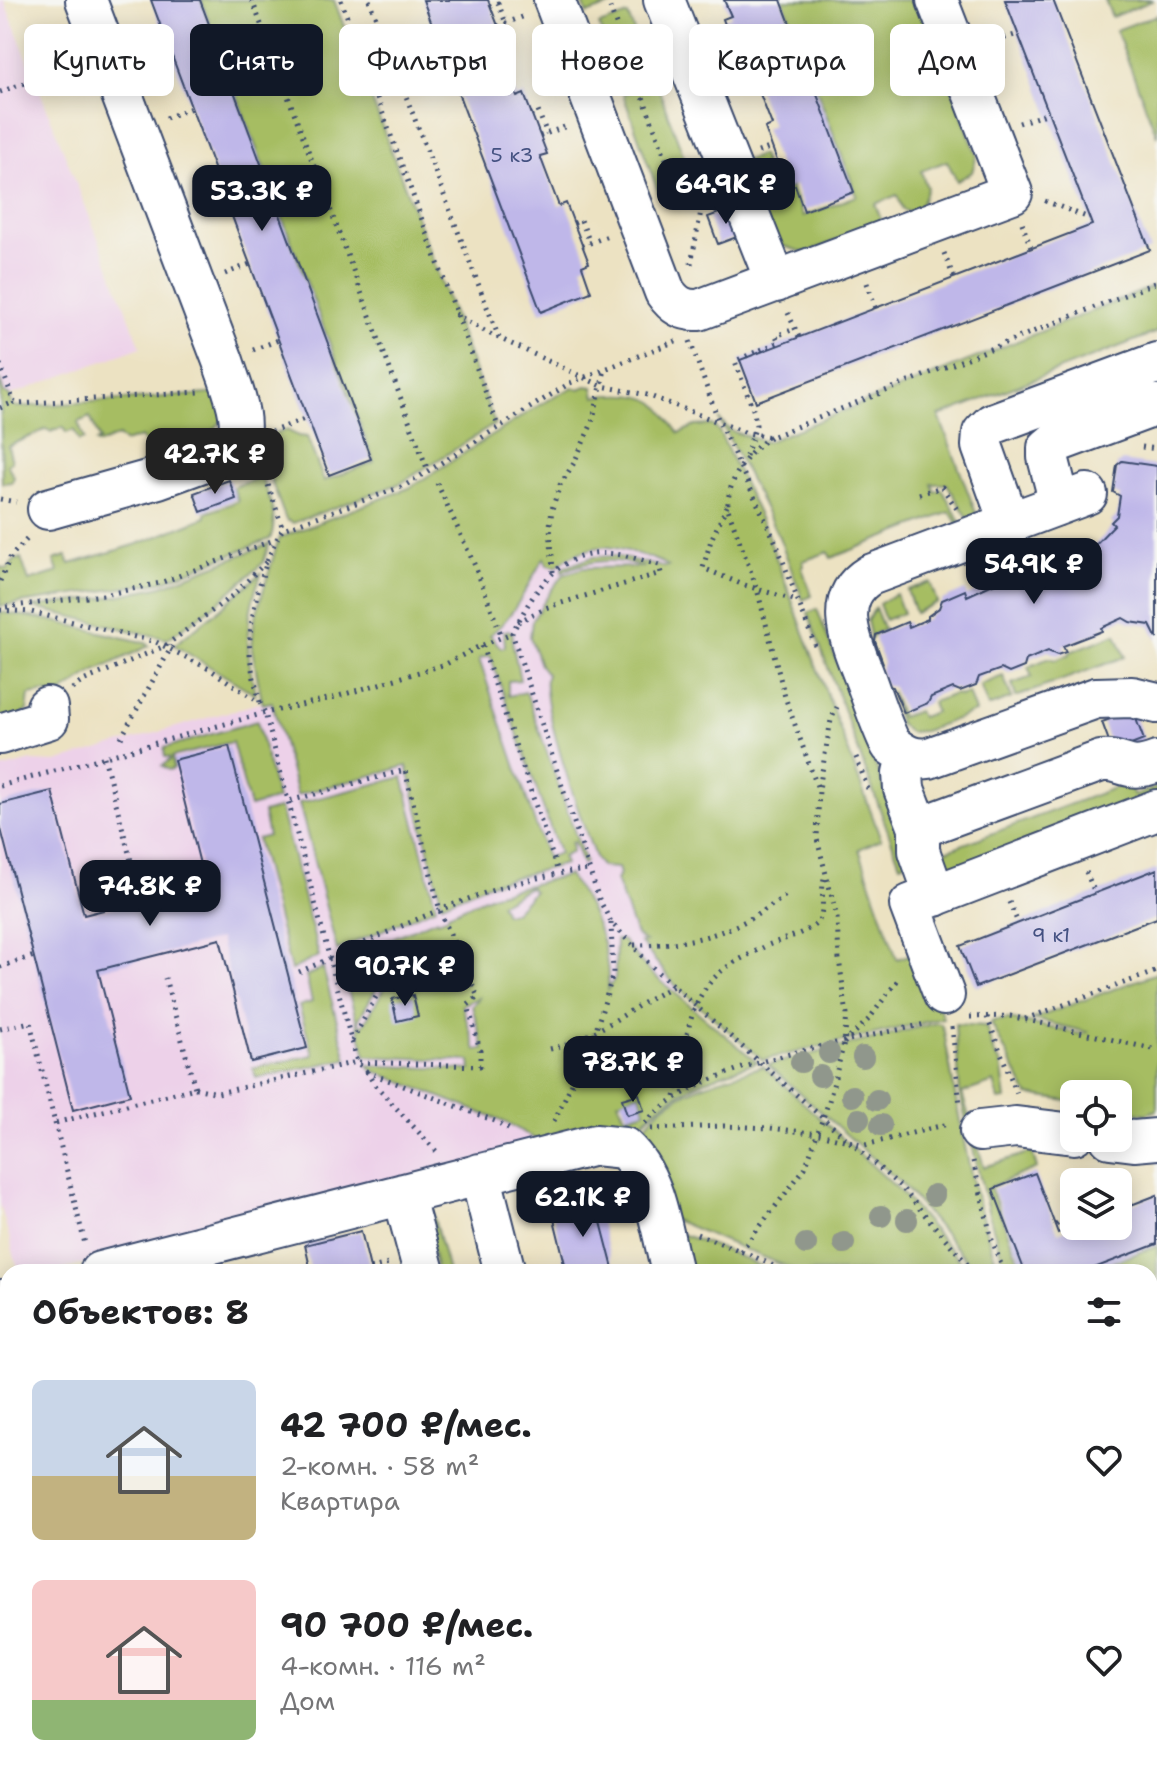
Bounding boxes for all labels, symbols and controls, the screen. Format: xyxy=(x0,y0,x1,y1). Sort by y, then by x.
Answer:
chip: Купить xyxy=(24,24,174,96)
chip: Снять xyxy=(190,24,323,96)
chip: Фильтры xyxy=(339,24,516,96)
chip: Новое xyxy=(532,24,673,96)
chip: Квартира xyxy=(689,24,874,96)
chip: Дом xyxy=(890,24,1005,96)
house number: 5 к3 xyxy=(490,142,534,168)
pin: 64.9K ₽ xyxy=(652,158,800,226)
pin: 53.3K ₽ xyxy=(188,165,336,233)
text: 64.9K ₽ xyxy=(675,166,777,201)
text: 53.3K ₽ xyxy=(210,173,314,208)
pin: 42.7K ₽ xyxy=(141,428,289,496)
text: 42.7K ₽ xyxy=(164,436,266,471)
pin: 54.9K ₽ xyxy=(960,538,1108,606)
text: 54.9K ₽ xyxy=(984,546,1084,581)
pin: 74.8K ₽ xyxy=(76,860,224,928)
text: 74.8K ₽ xyxy=(98,868,202,903)
house number: 9 к1 xyxy=(1032,922,1070,948)
pin: 90.7K ₽ xyxy=(331,940,479,1008)
text: 90.7K ₽ xyxy=(354,948,456,983)
pin: 78.7K ₽ xyxy=(559,1036,707,1104)
text: 78.7K ₽ xyxy=(581,1044,685,1079)
map controls xyxy=(1060,1080,1132,1240)
button: locate xyxy=(1060,1080,1132,1152)
button: layers xyxy=(1060,1168,1132,1240)
pin: 62.1K ₽ xyxy=(509,1171,657,1239)
text: 62.1K ₽ xyxy=(534,1179,632,1214)
text: Объектов: 8 xyxy=(32,1289,249,1335)
icon: filters xyxy=(1082,1290,1126,1334)
text: 42 700 ₽/мес. xyxy=(280,1402,532,1448)
icon: home xyxy=(96,1412,192,1508)
icon: heart xyxy=(1082,1438,1126,1482)
text: 2-комн. · 58 m² xyxy=(280,1448,480,1483)
text: Квартира xyxy=(280,1483,400,1518)
text: 90 700 ₽/мес. xyxy=(280,1602,533,1648)
icon: home xyxy=(96,1612,192,1708)
icon: heart xyxy=(1082,1638,1126,1682)
text: 4-комн. · 116 m² xyxy=(280,1648,486,1683)
text: Дом xyxy=(280,1683,335,1718)

